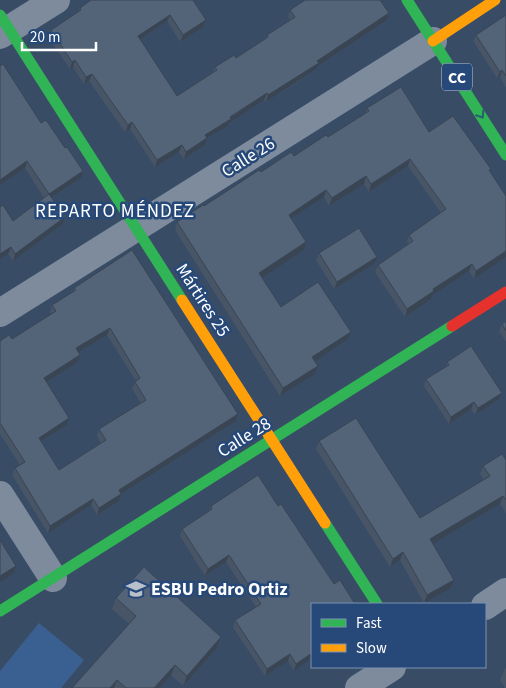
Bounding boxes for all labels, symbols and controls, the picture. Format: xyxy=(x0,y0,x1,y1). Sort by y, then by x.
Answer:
scale bar xyxy=(22,20,96,52)
text: 20 m xyxy=(30,27,60,48)
road number: CC xyxy=(442,64,472,90)
one-way arrow xyxy=(474,109,484,118)
street label: Calle 26 xyxy=(217,131,280,184)
district label: REPARTO MÉNDEZ xyxy=(35,198,195,225)
street label: Mártires 25 xyxy=(170,259,236,342)
street label: Calle 28 xyxy=(213,411,276,464)
place label: ESBU Pedro Ortiz xyxy=(151,577,288,602)
school or university icon: ESBU Pedro Ortiz xyxy=(125,578,147,600)
legend xyxy=(311,603,486,668)
text: Fast xyxy=(356,613,382,634)
text: Slow xyxy=(356,638,387,659)

